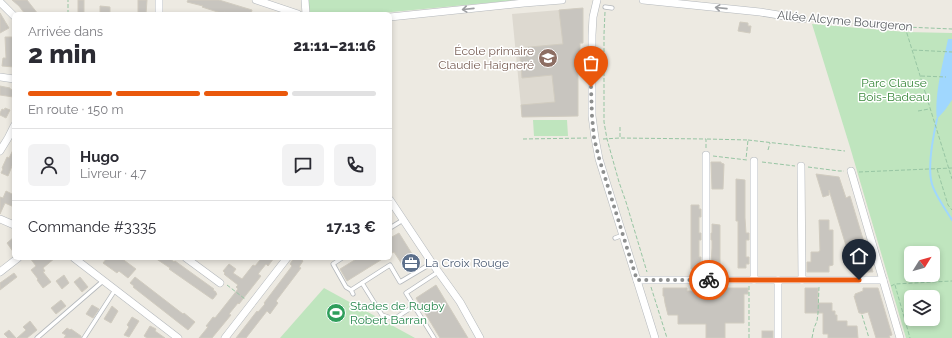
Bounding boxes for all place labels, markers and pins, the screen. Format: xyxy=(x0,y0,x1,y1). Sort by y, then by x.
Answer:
place label: École primaire Claudie Haigneré xyxy=(438,44,534,72)
pin xyxy=(574,46,608,87)
school or university icon: École primaire Claudie Haigneré xyxy=(537,47,559,69)
pin xyxy=(842,239,876,280)
office icon: La Croix Rouge xyxy=(400,252,422,274)
place label: La Croix Rouge xyxy=(425,256,509,270)
place label: Stades de Rugby Robert Barran xyxy=(350,299,445,327)
sports icon: Stades de Rugby Robert Barran xyxy=(325,302,347,324)

